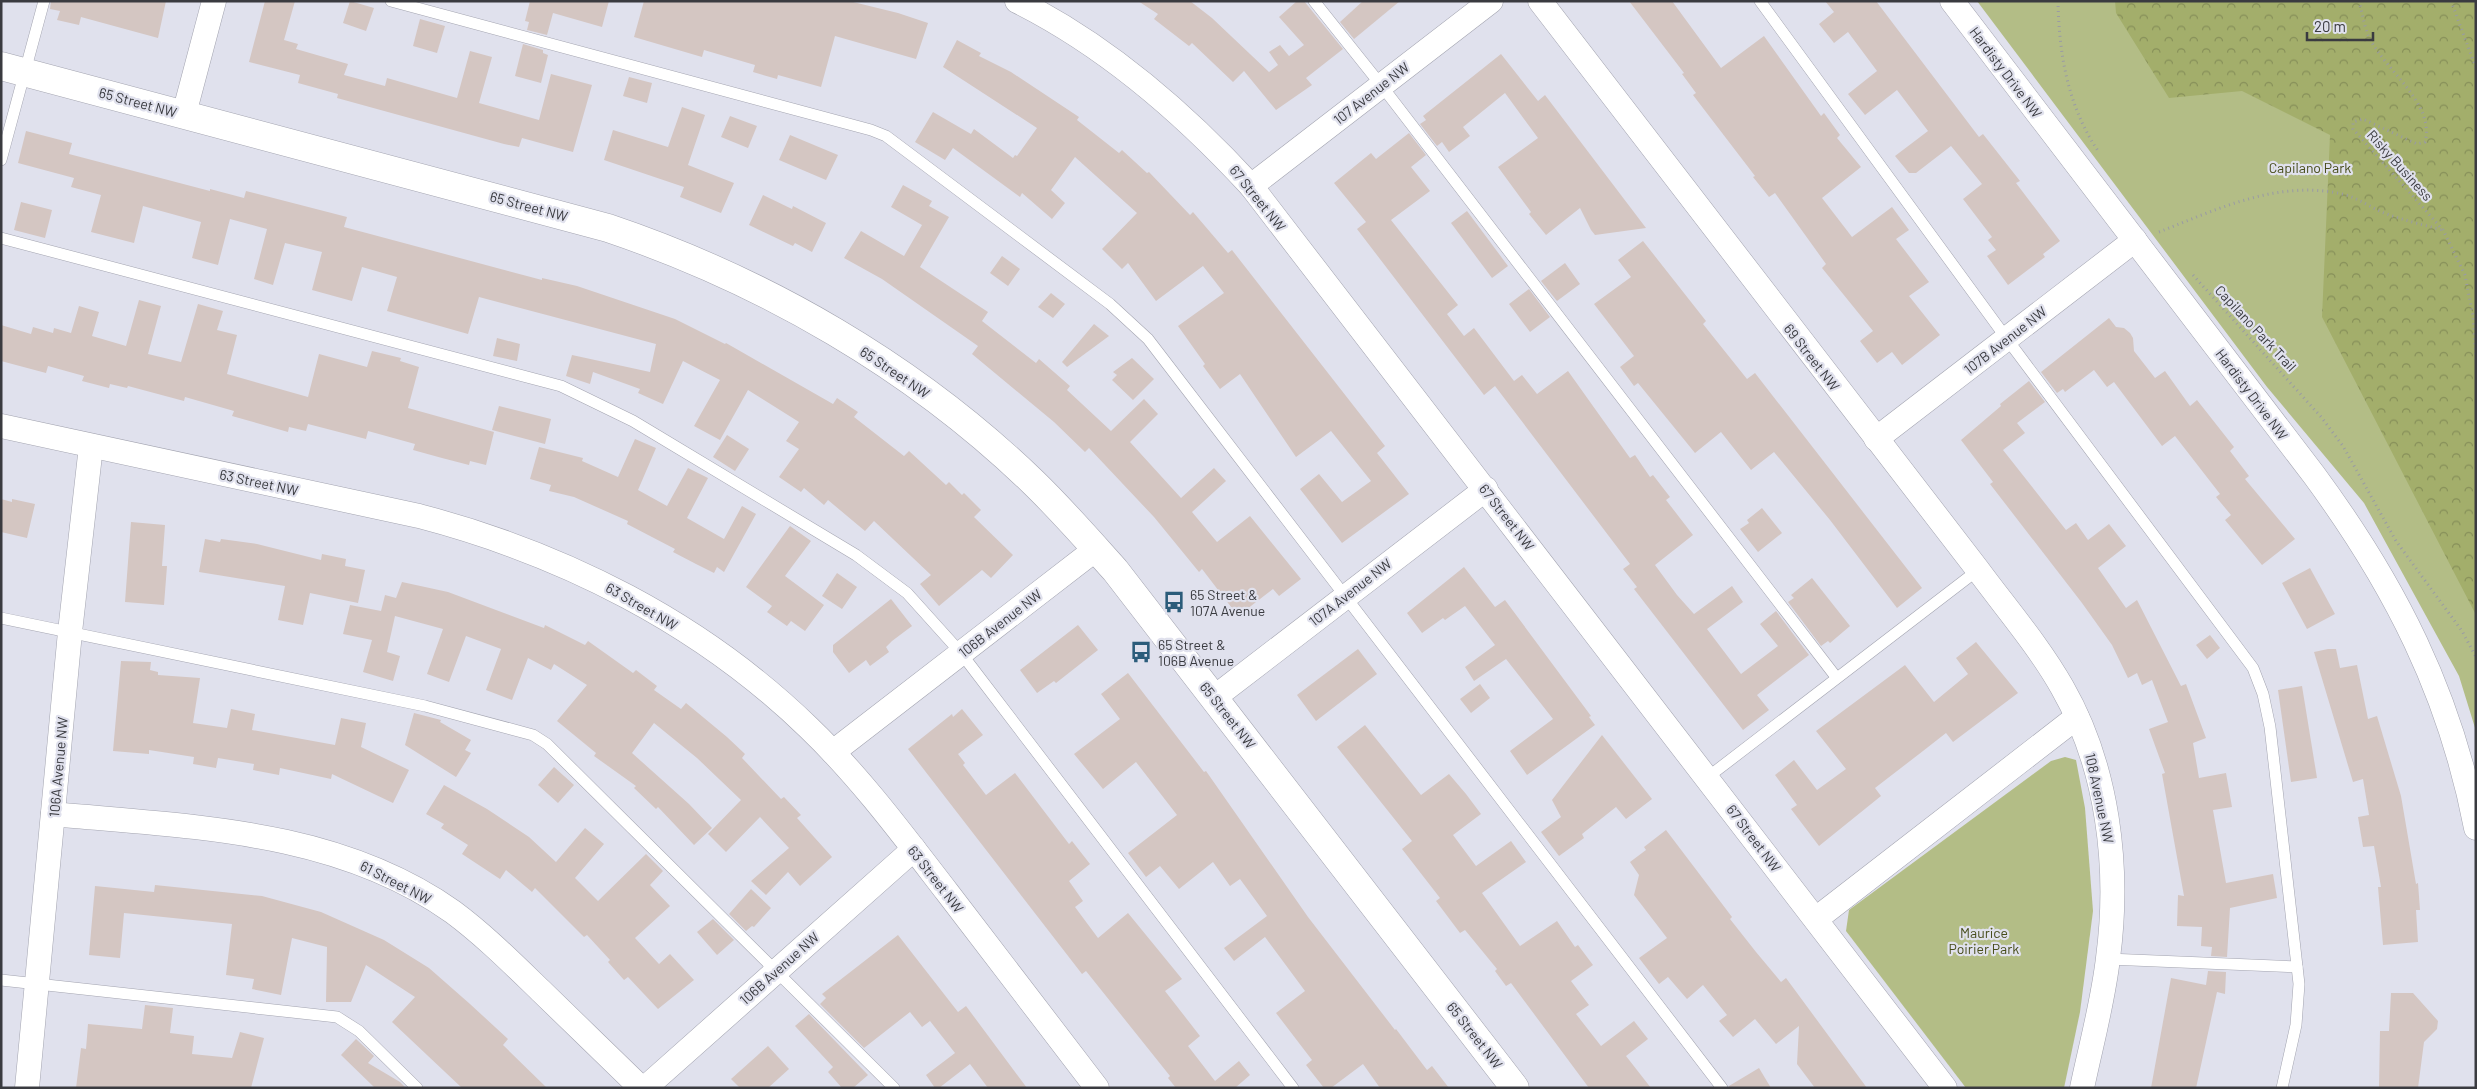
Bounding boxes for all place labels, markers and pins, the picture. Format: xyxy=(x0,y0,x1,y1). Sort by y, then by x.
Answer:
place label: 65 Street & 107A Avenue xyxy=(1190,586,1265,619)
bus stop icon: 65 Street & 107A Avenue xyxy=(1161,589,1187,615)
place label: 65 Street & 106B Avenue xyxy=(1158,636,1234,669)
bus stop icon: 65 Street & 106B Avenue xyxy=(1128,639,1154,665)

